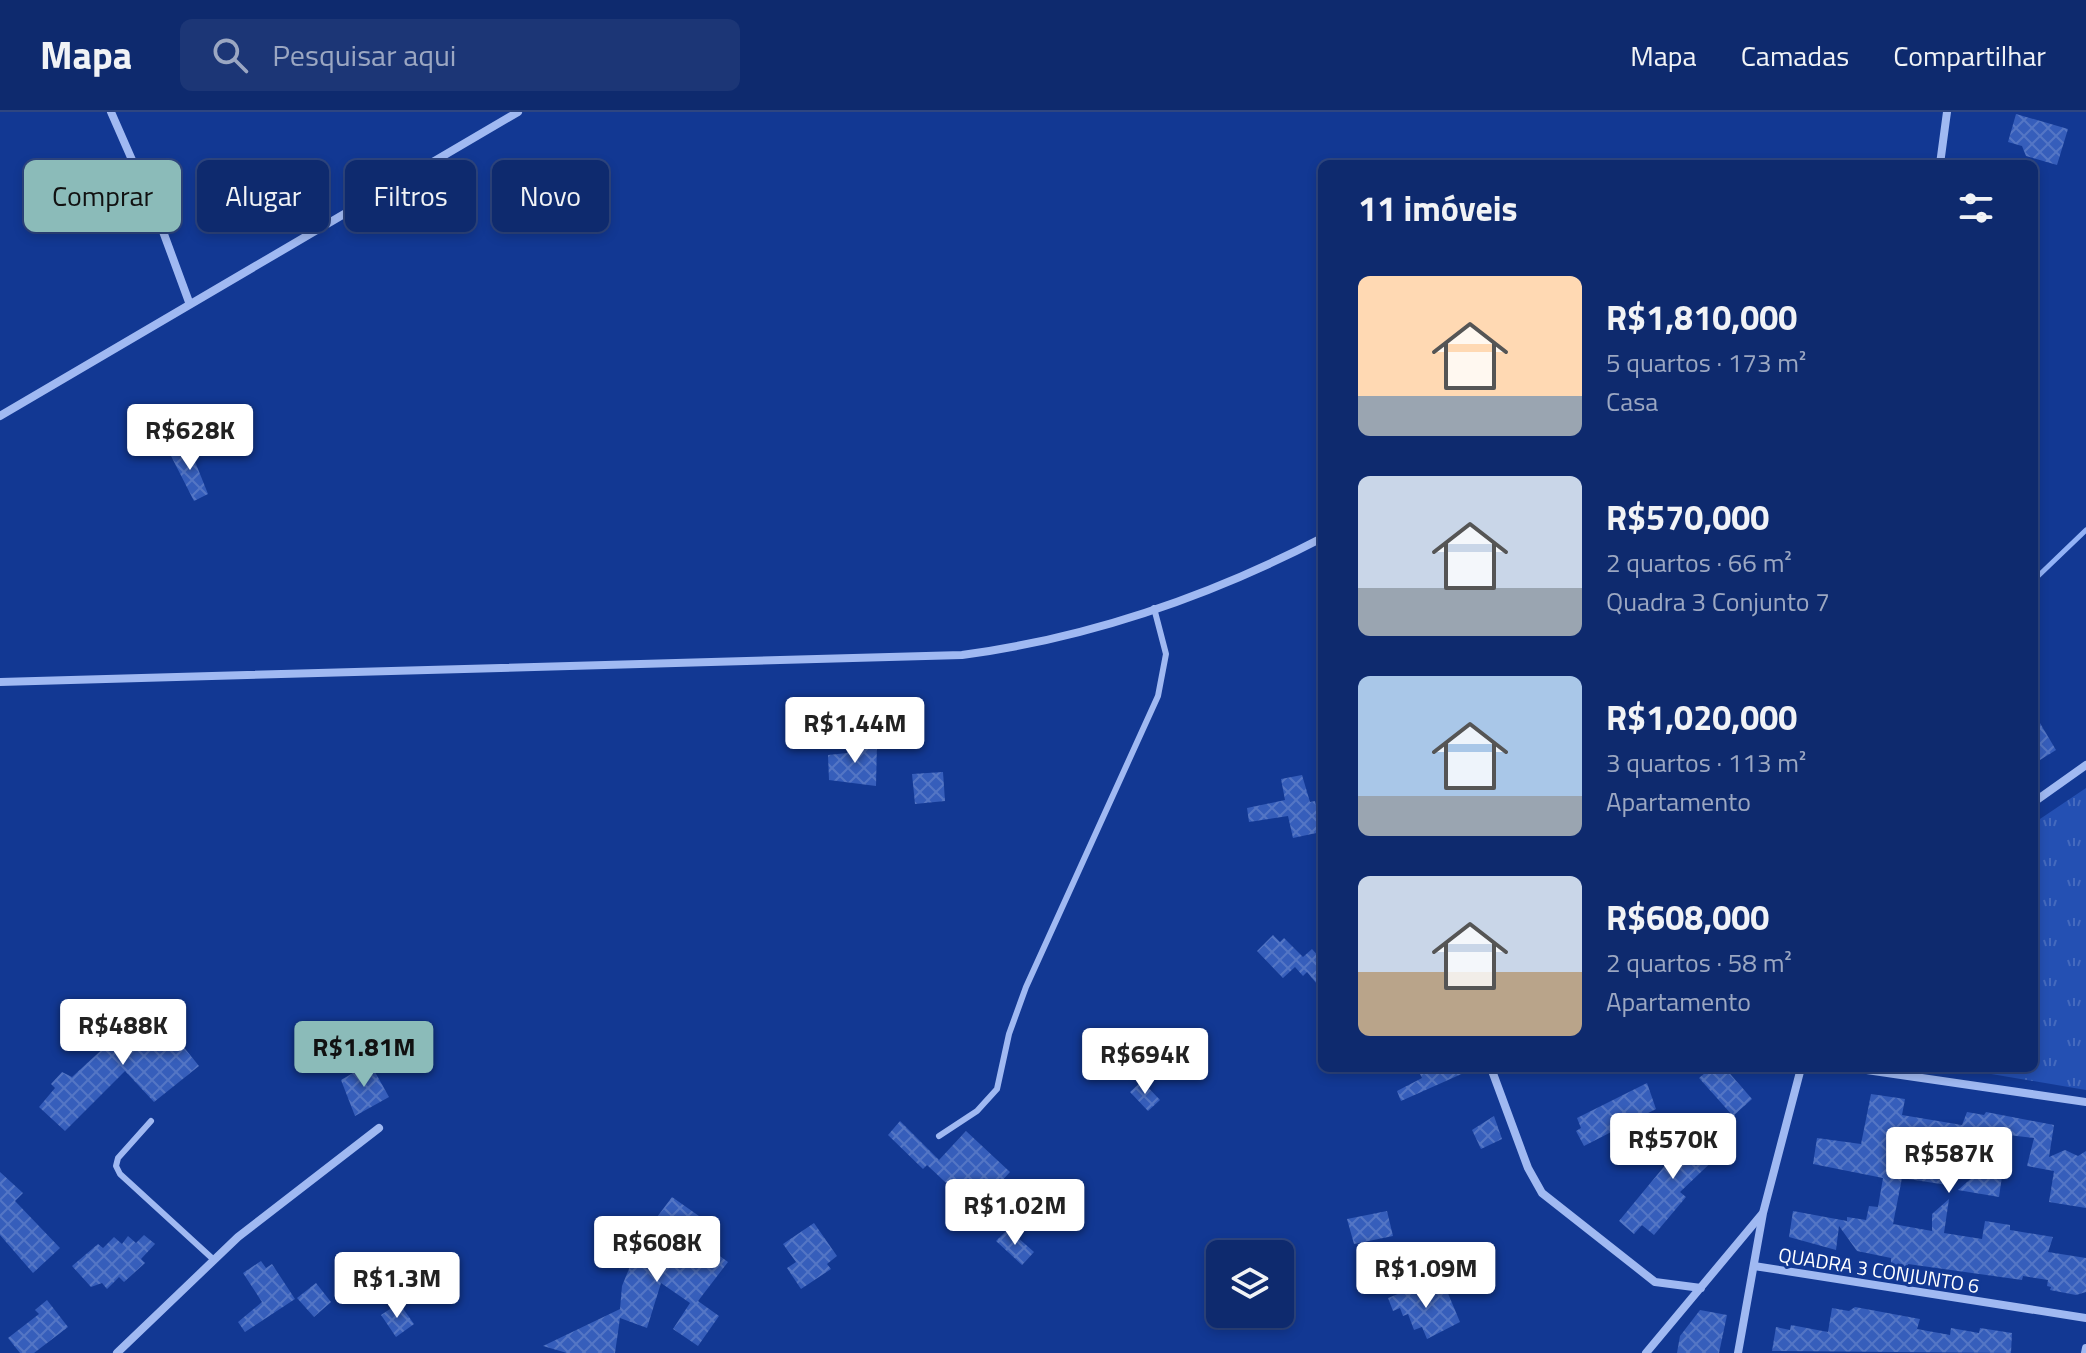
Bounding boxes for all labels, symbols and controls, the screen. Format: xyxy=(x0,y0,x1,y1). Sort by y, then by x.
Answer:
search box xyxy=(180,19,740,91)
text: Mapa xyxy=(40,26,132,84)
text: Pesquisar aqui xyxy=(272,32,456,78)
icon: search xyxy=(208,33,252,77)
text: Mapa xyxy=(1630,34,1697,77)
text: Camadas xyxy=(1741,34,1849,77)
text: Compartilhar xyxy=(1893,34,2046,77)
chip: Comprar xyxy=(24,160,181,232)
chip: Alugar xyxy=(197,160,329,232)
chip: Filtros xyxy=(345,160,476,232)
chip: Novo xyxy=(492,160,609,232)
text: 11 imóveis xyxy=(1358,182,1518,234)
icon: filters xyxy=(1954,186,1998,230)
text: R$1,810,000 xyxy=(1606,291,1797,343)
icon: home xyxy=(1422,308,1518,404)
text: 5 quartos · 173 m² xyxy=(1606,343,1806,382)
text: Casa xyxy=(1606,382,1658,421)
pin: R$628K xyxy=(125,404,255,472)
text: R$628K xyxy=(145,410,235,449)
text: R$570,000 xyxy=(1606,491,1769,543)
icon: home xyxy=(1422,508,1518,604)
text: 2 quartos · 66 m² xyxy=(1606,543,1792,582)
text: Quadra 3 Conjunto 7 xyxy=(1606,582,1830,621)
text: R$1,020,000 xyxy=(1606,691,1797,743)
pin: R$1.44M xyxy=(781,697,929,765)
text: R$1.44M xyxy=(803,703,907,742)
icon: home xyxy=(1422,708,1518,804)
text: 3 quartos · 113 m² xyxy=(1606,743,1806,782)
text: Apartamento xyxy=(1606,782,1751,821)
text: R$608,000 xyxy=(1606,891,1769,943)
icon: home xyxy=(1422,908,1518,1004)
text: 2 quartos · 58 m² xyxy=(1606,943,1792,982)
text: Apartamento xyxy=(1606,982,1751,1021)
pin: R$488K xyxy=(58,999,188,1067)
text: R$488K xyxy=(78,1005,168,1044)
pin: R$1.81M xyxy=(290,1021,438,1089)
text: R$1.81M xyxy=(312,1027,416,1066)
pin: R$694K xyxy=(1080,1028,1210,1096)
text: R$694K xyxy=(1100,1034,1190,1073)
pin: R$570K xyxy=(1608,1113,1738,1181)
text: R$570K xyxy=(1628,1119,1718,1158)
pin: R$587K xyxy=(1884,1127,2014,1195)
text: R$587K xyxy=(1904,1133,1994,1172)
pin: R$1.02M xyxy=(941,1179,1089,1247)
text: R$1.02M xyxy=(963,1185,1067,1224)
pin: R$608K xyxy=(592,1216,722,1284)
text: R$608K xyxy=(612,1222,702,1261)
street label: QUADRA 3 CONJUNTO 6 xyxy=(1776,1239,1982,1301)
map controls xyxy=(1206,1240,1294,1328)
button: layers xyxy=(1206,1240,1294,1328)
pin: R$1.09M xyxy=(1352,1242,1500,1310)
text: R$1.09M xyxy=(1374,1248,1478,1287)
pin: R$1.3M xyxy=(332,1252,462,1320)
text: R$1.3M xyxy=(353,1258,441,1297)

